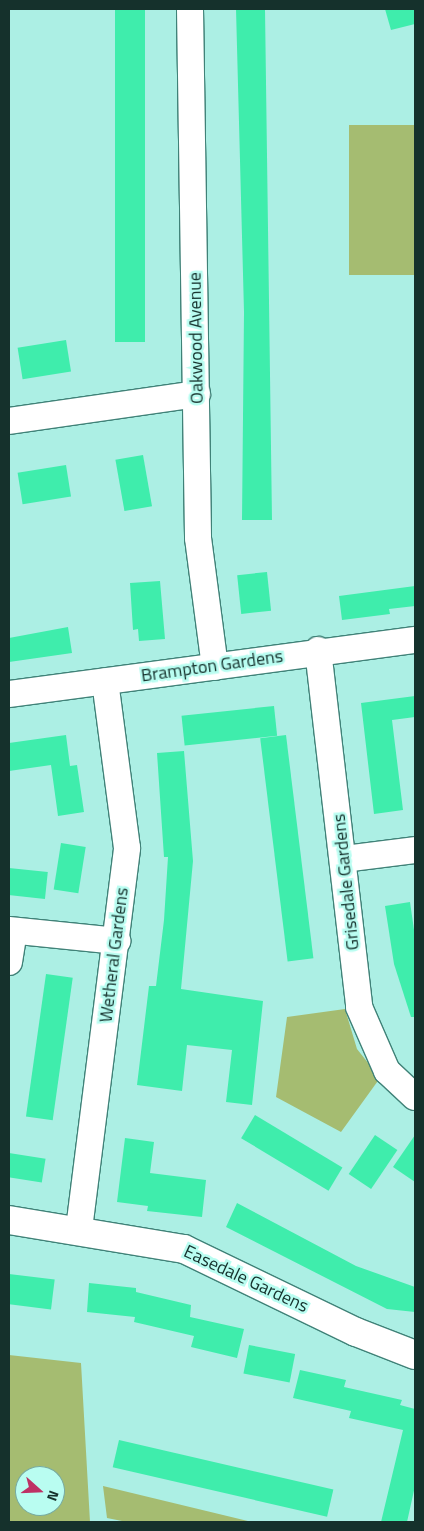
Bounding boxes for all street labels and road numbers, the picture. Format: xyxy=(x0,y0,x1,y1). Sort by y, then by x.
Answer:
street label: Oakwood Avenue xyxy=(184,272,208,404)
street label: Brampton Gardens xyxy=(140,645,284,687)
street label: Grisedale Gardens xyxy=(328,813,364,951)
street label: Wetheral Gardens xyxy=(95,886,133,1024)
street label: Easedale Gardens xyxy=(180,1241,312,1317)

